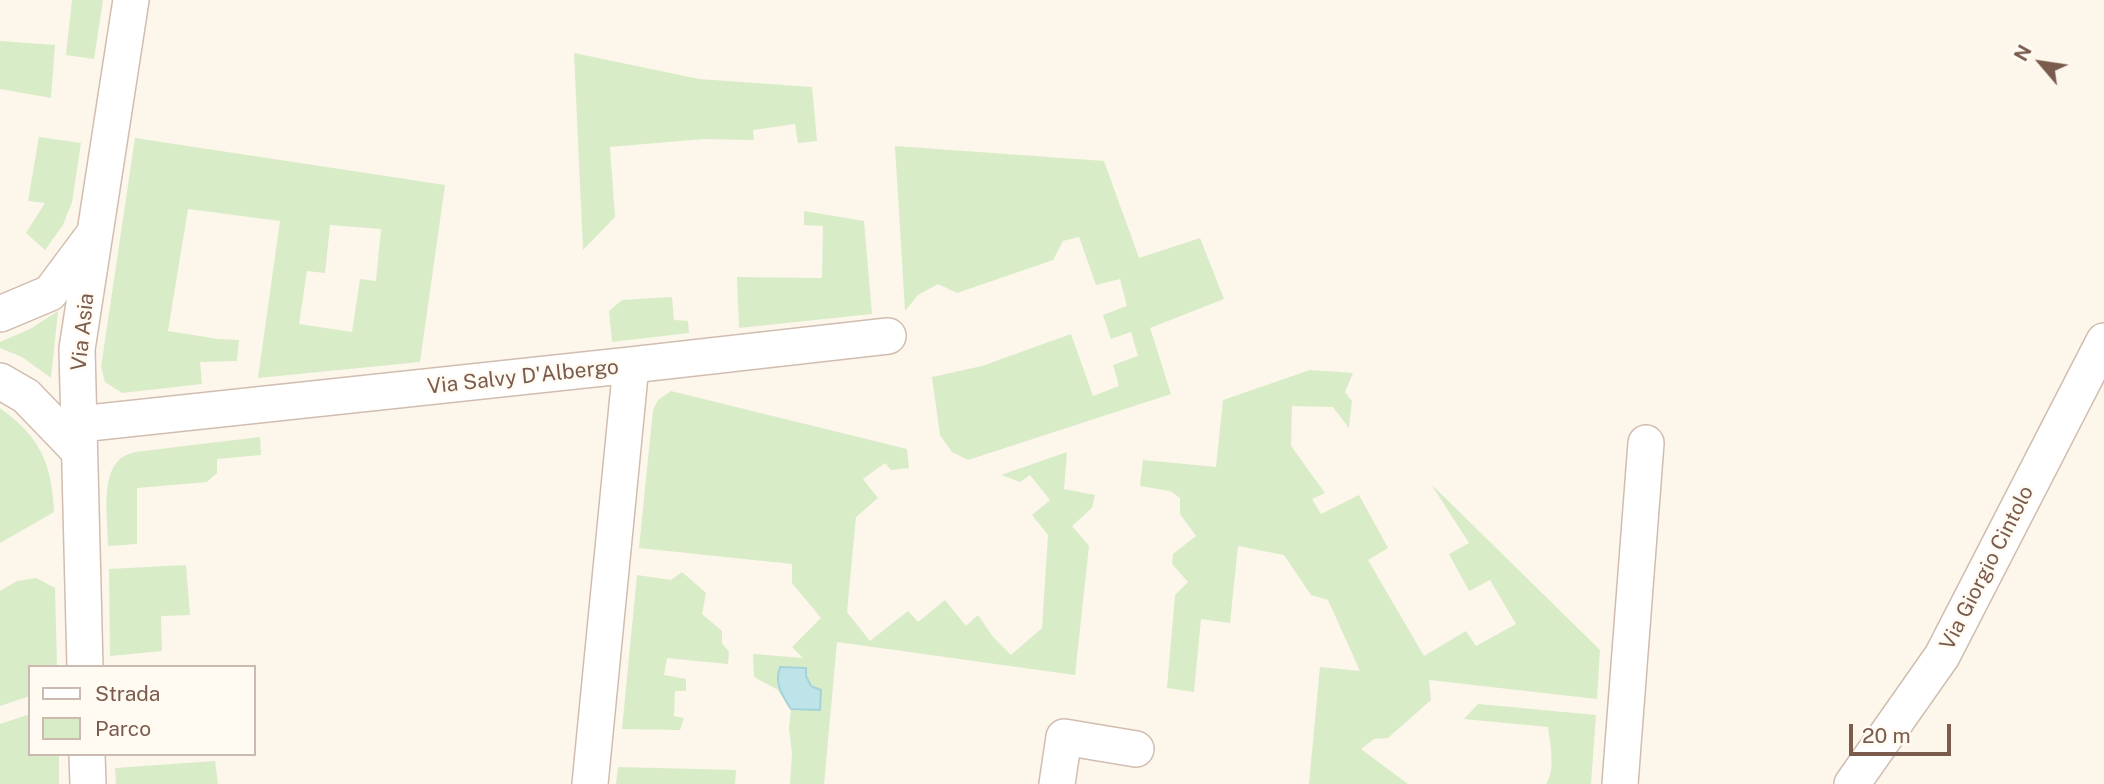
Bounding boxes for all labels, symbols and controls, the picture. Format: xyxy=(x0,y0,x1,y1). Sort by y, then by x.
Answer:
north arrow xyxy=(2006,28,2076,98)
text: N xyxy=(2009,41,2036,65)
street label: Via Asia xyxy=(66,292,100,372)
street label: Via Salvy D'Albergo xyxy=(426,354,620,400)
street label: Via Giorgio Cintolo xyxy=(1935,482,2039,654)
legend xyxy=(28,665,256,756)
text: Strada xyxy=(95,681,160,706)
scale bar xyxy=(1852,710,1954,754)
text: Parco xyxy=(95,716,151,741)
text: 20 m xyxy=(1862,723,1911,748)

